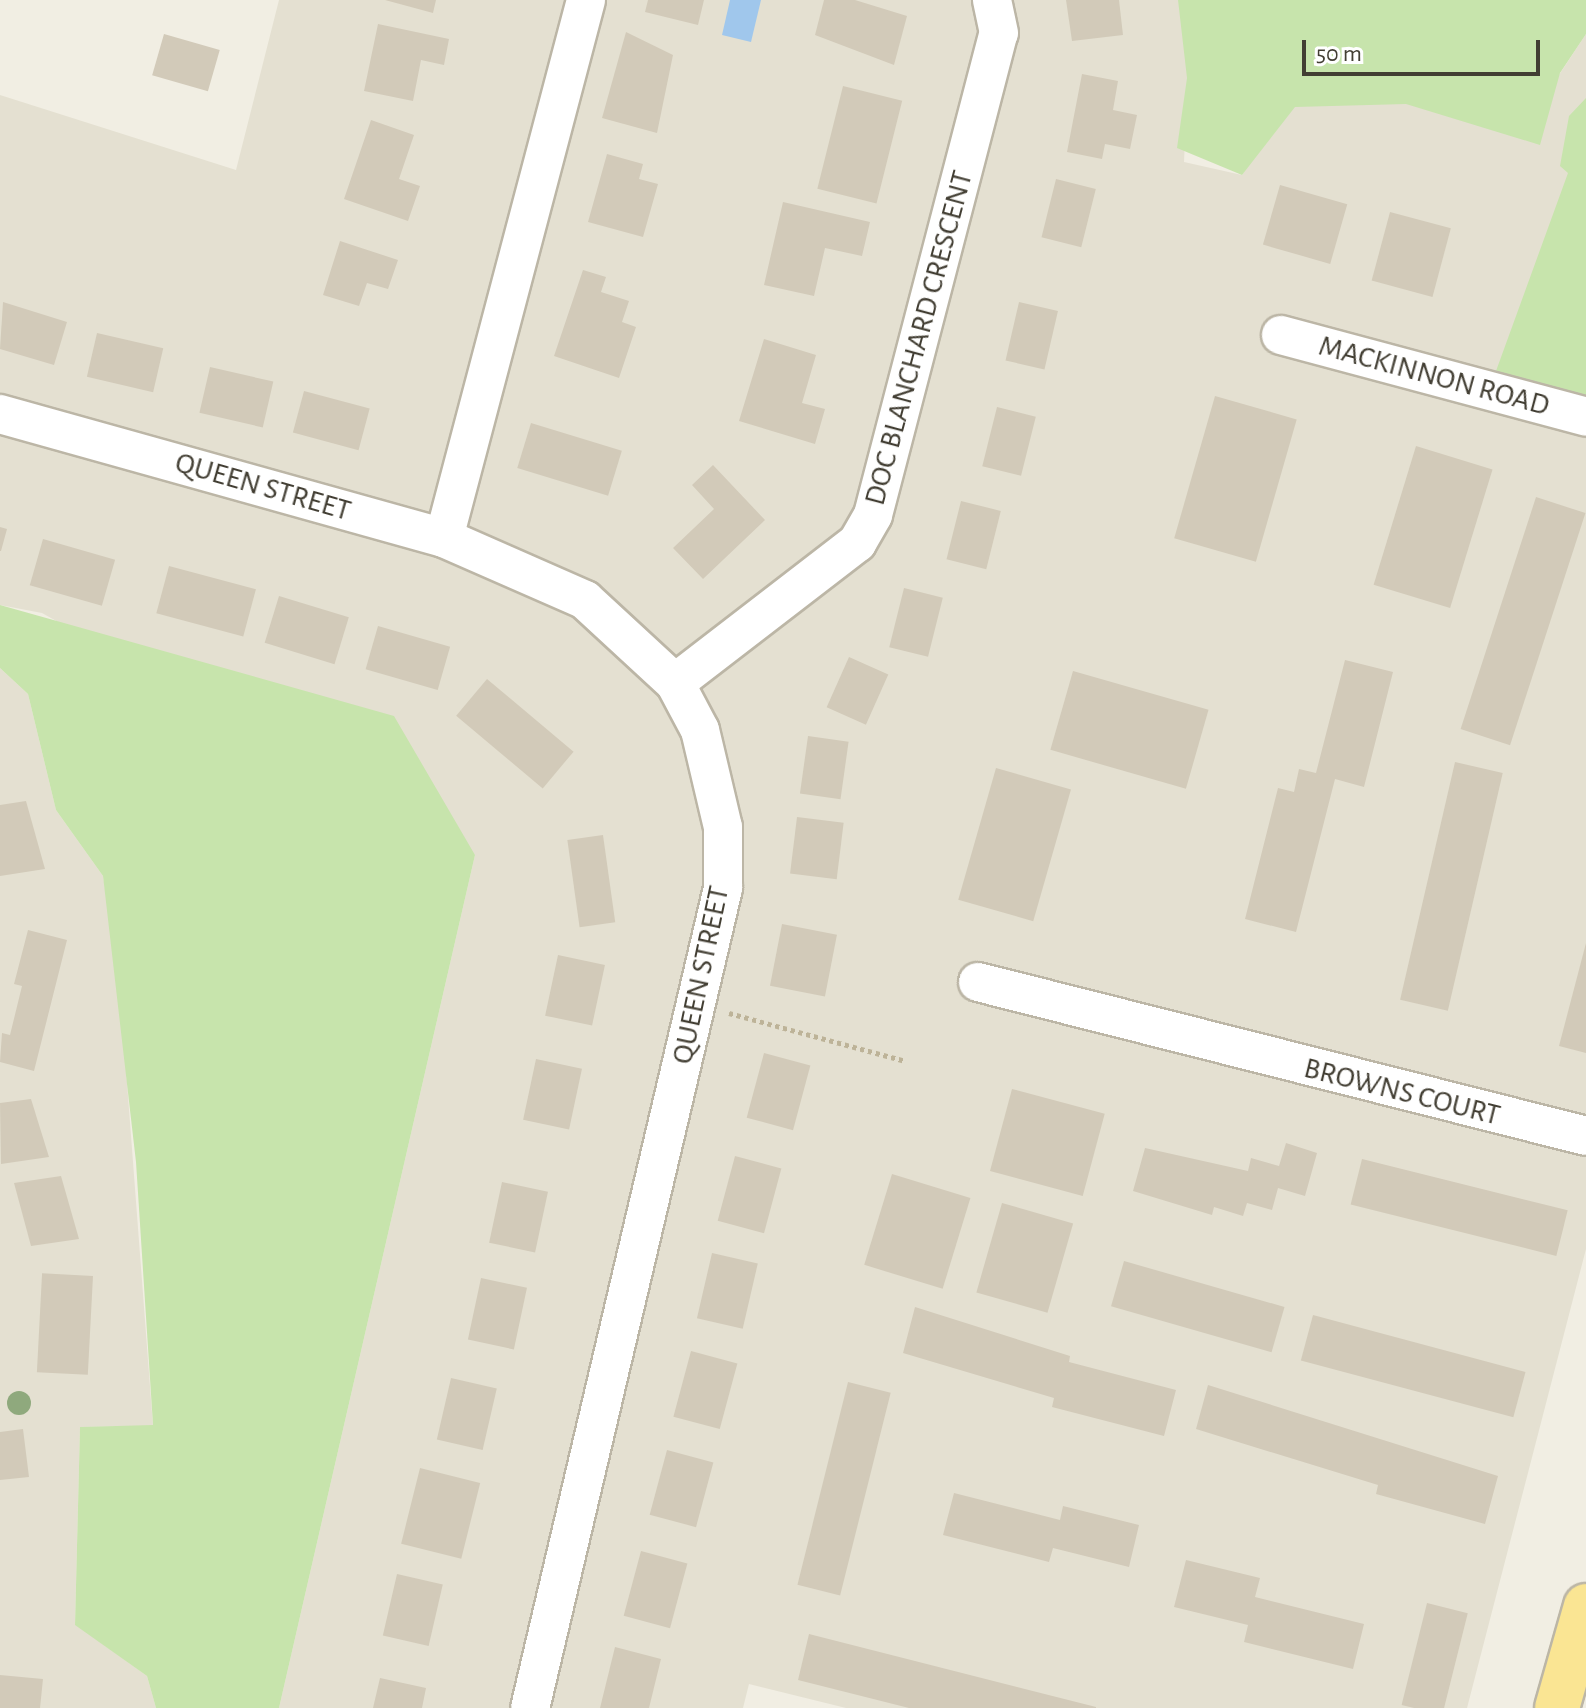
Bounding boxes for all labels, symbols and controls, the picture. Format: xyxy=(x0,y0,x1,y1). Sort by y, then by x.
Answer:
scale bar xyxy=(1306,24,1544,74)
text: 50 m xyxy=(1316,42,1362,66)
street label: DOC BLANCHARD CRESCENT xyxy=(857,167,981,509)
street label: MACKINNON ROAD xyxy=(1315,328,1553,424)
street label: QUEEN STREET xyxy=(171,445,355,529)
street label: QUEEN STREET xyxy=(665,883,737,1067)
street label: BROWNS COURT xyxy=(1300,1050,1504,1134)

